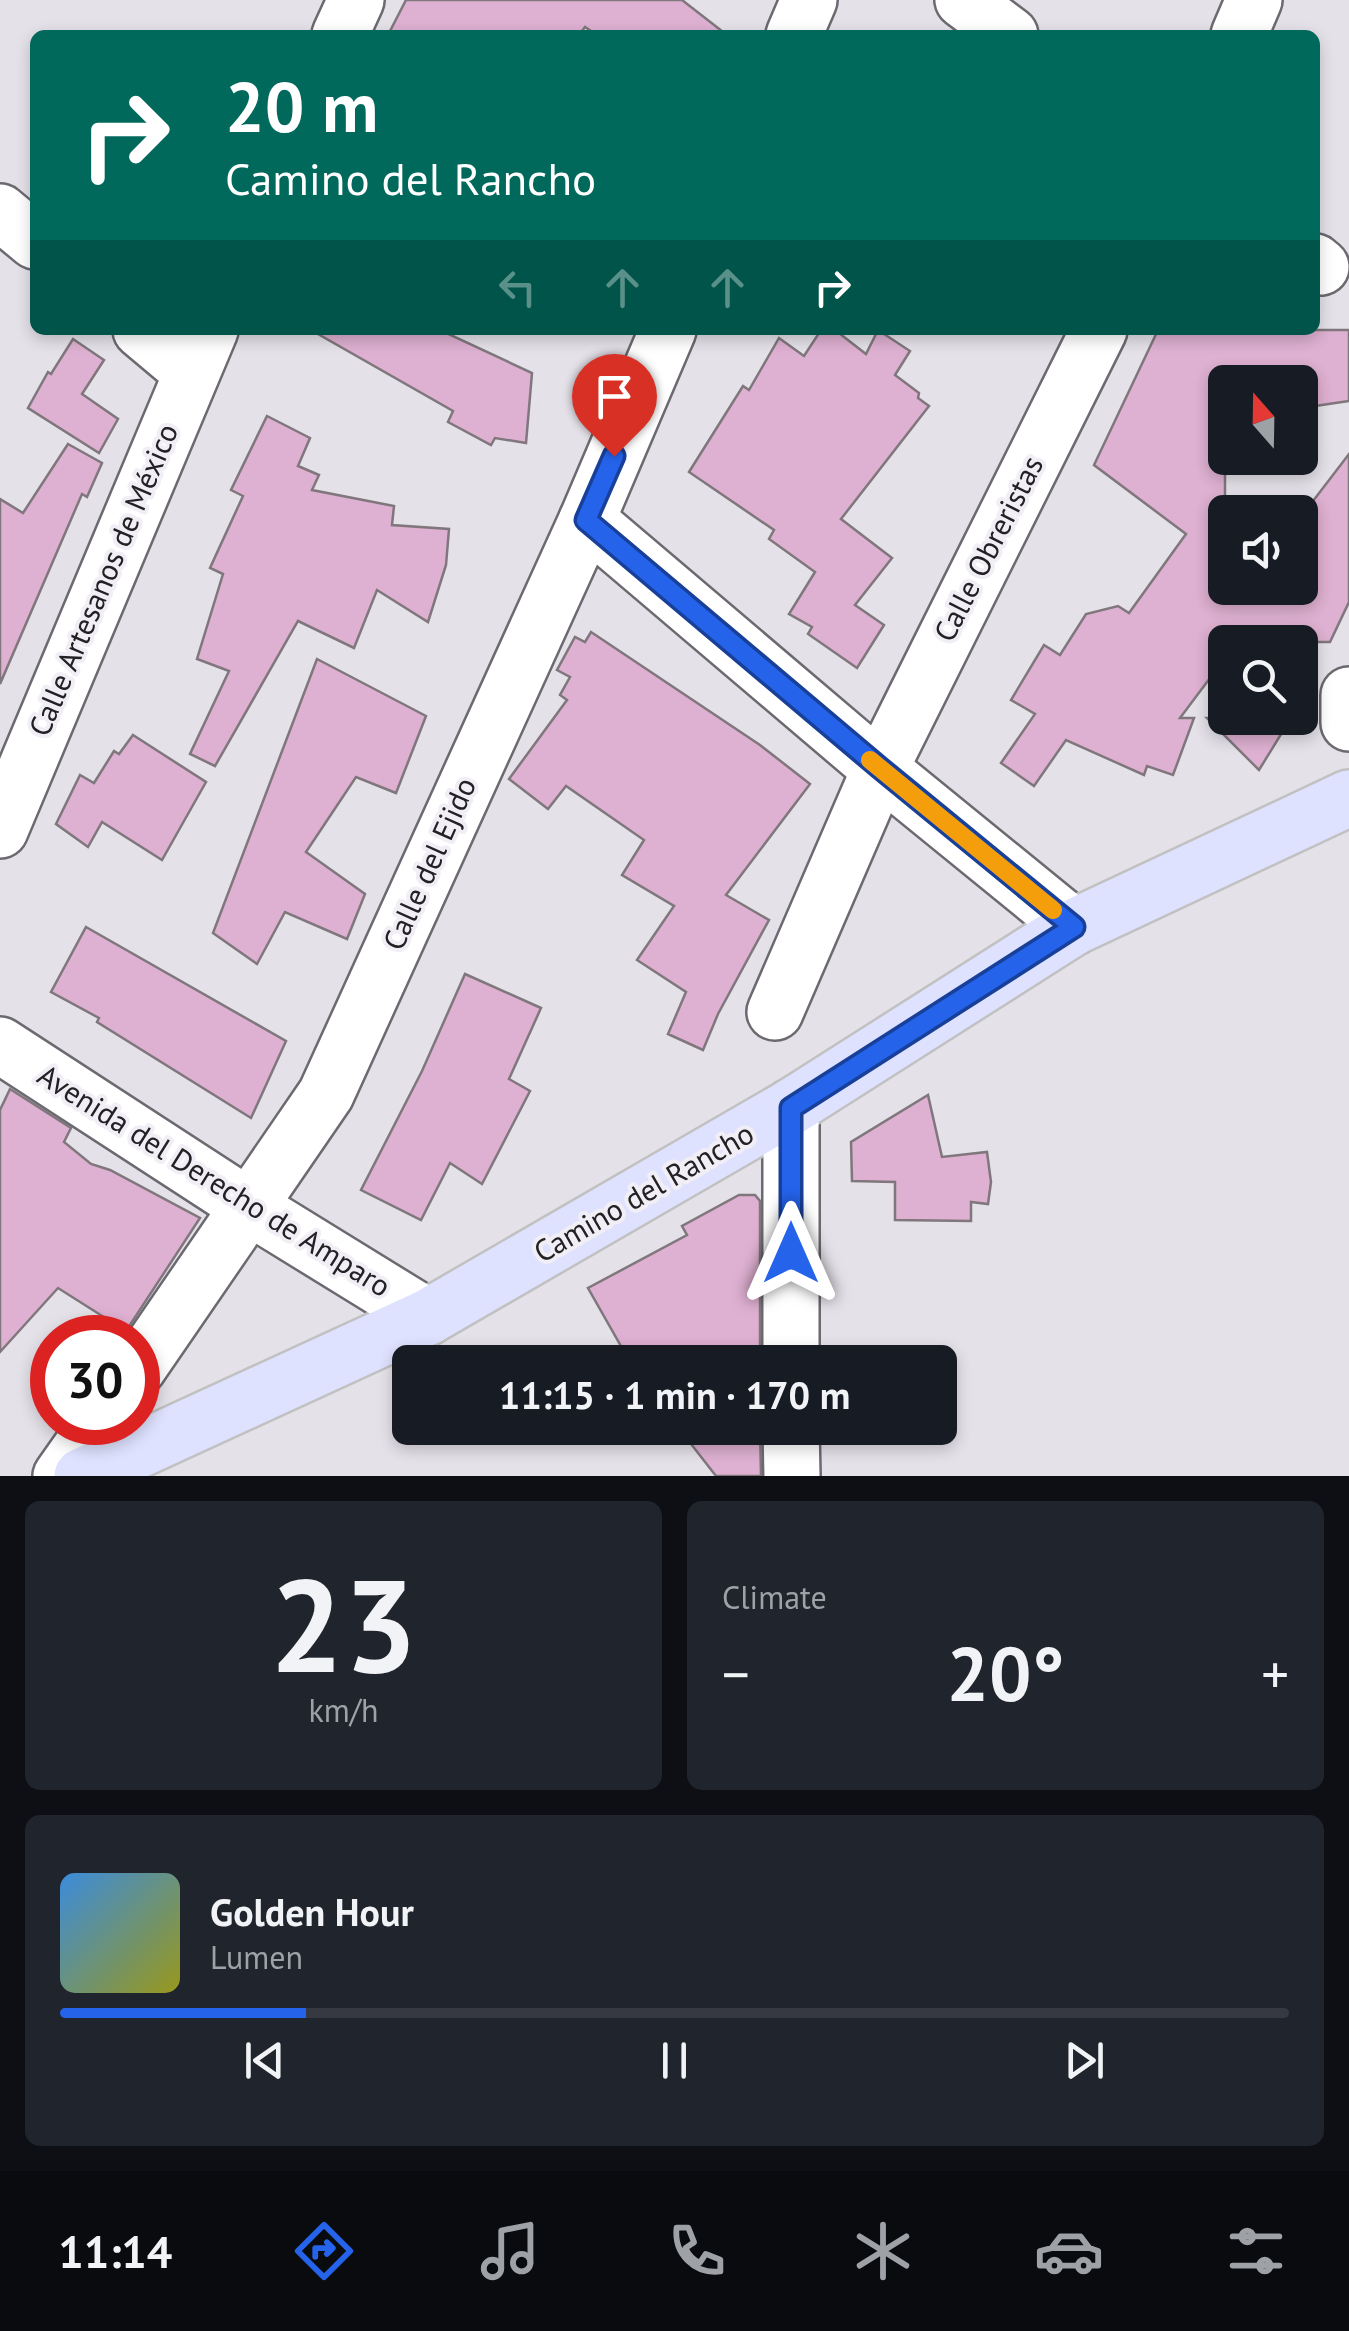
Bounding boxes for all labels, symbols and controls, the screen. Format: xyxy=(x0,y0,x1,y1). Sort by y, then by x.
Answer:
text: 20 m xyxy=(225,61,378,151)
icon: right xyxy=(60,70,190,200)
text: Camino del Rancho xyxy=(225,149,596,207)
icon: left xyxy=(490,260,545,315)
icon: ahead xyxy=(595,260,650,315)
icon: ahead xyxy=(700,260,755,315)
icon: right xyxy=(805,260,860,315)
pin xyxy=(572,354,657,457)
north arrow xyxy=(1208,365,1318,475)
map controls xyxy=(1208,365,1318,735)
icon: arrive xyxy=(587,369,642,424)
street label: Calle Artesanos de México xyxy=(19,417,186,742)
street label: Calle Obreristas xyxy=(924,449,1051,648)
button: sound xyxy=(1208,495,1318,605)
button: search xyxy=(1208,625,1318,735)
street label: Calle del Ejido xyxy=(373,771,484,956)
street label: Avenida del Derecho de Amparo xyxy=(31,1055,399,1305)
street label: Camino del Rancho xyxy=(526,1113,760,1270)
position arrow xyxy=(739,1201,843,1305)
speed limit sign: 30 xyxy=(30,1315,160,1445)
text: 11:15 · 1 min · 170 m xyxy=(499,1370,850,1419)
text: 23 xyxy=(270,1540,417,1708)
text: Climate xyxy=(722,1576,827,1618)
text: 20° xyxy=(947,1625,1064,1722)
text: − xyxy=(722,1638,750,1709)
text: + xyxy=(1261,1638,1289,1709)
text: km/h xyxy=(308,1689,379,1731)
text: Golden Hour xyxy=(210,1887,414,1936)
text: Lumen xyxy=(210,1936,303,1978)
icon: previous xyxy=(237,2033,292,2088)
icon: pause xyxy=(647,2033,702,2088)
icon: next xyxy=(1057,2033,1112,2088)
icon: directions xyxy=(289,2216,359,2286)
icon: music xyxy=(475,2216,545,2286)
icon: phone xyxy=(662,2216,732,2286)
icon: climate xyxy=(848,2216,918,2286)
icon: car xyxy=(1034,2216,1104,2286)
icon: filters xyxy=(1221,2216,1291,2286)
text: 11:14 xyxy=(58,2222,172,2280)

